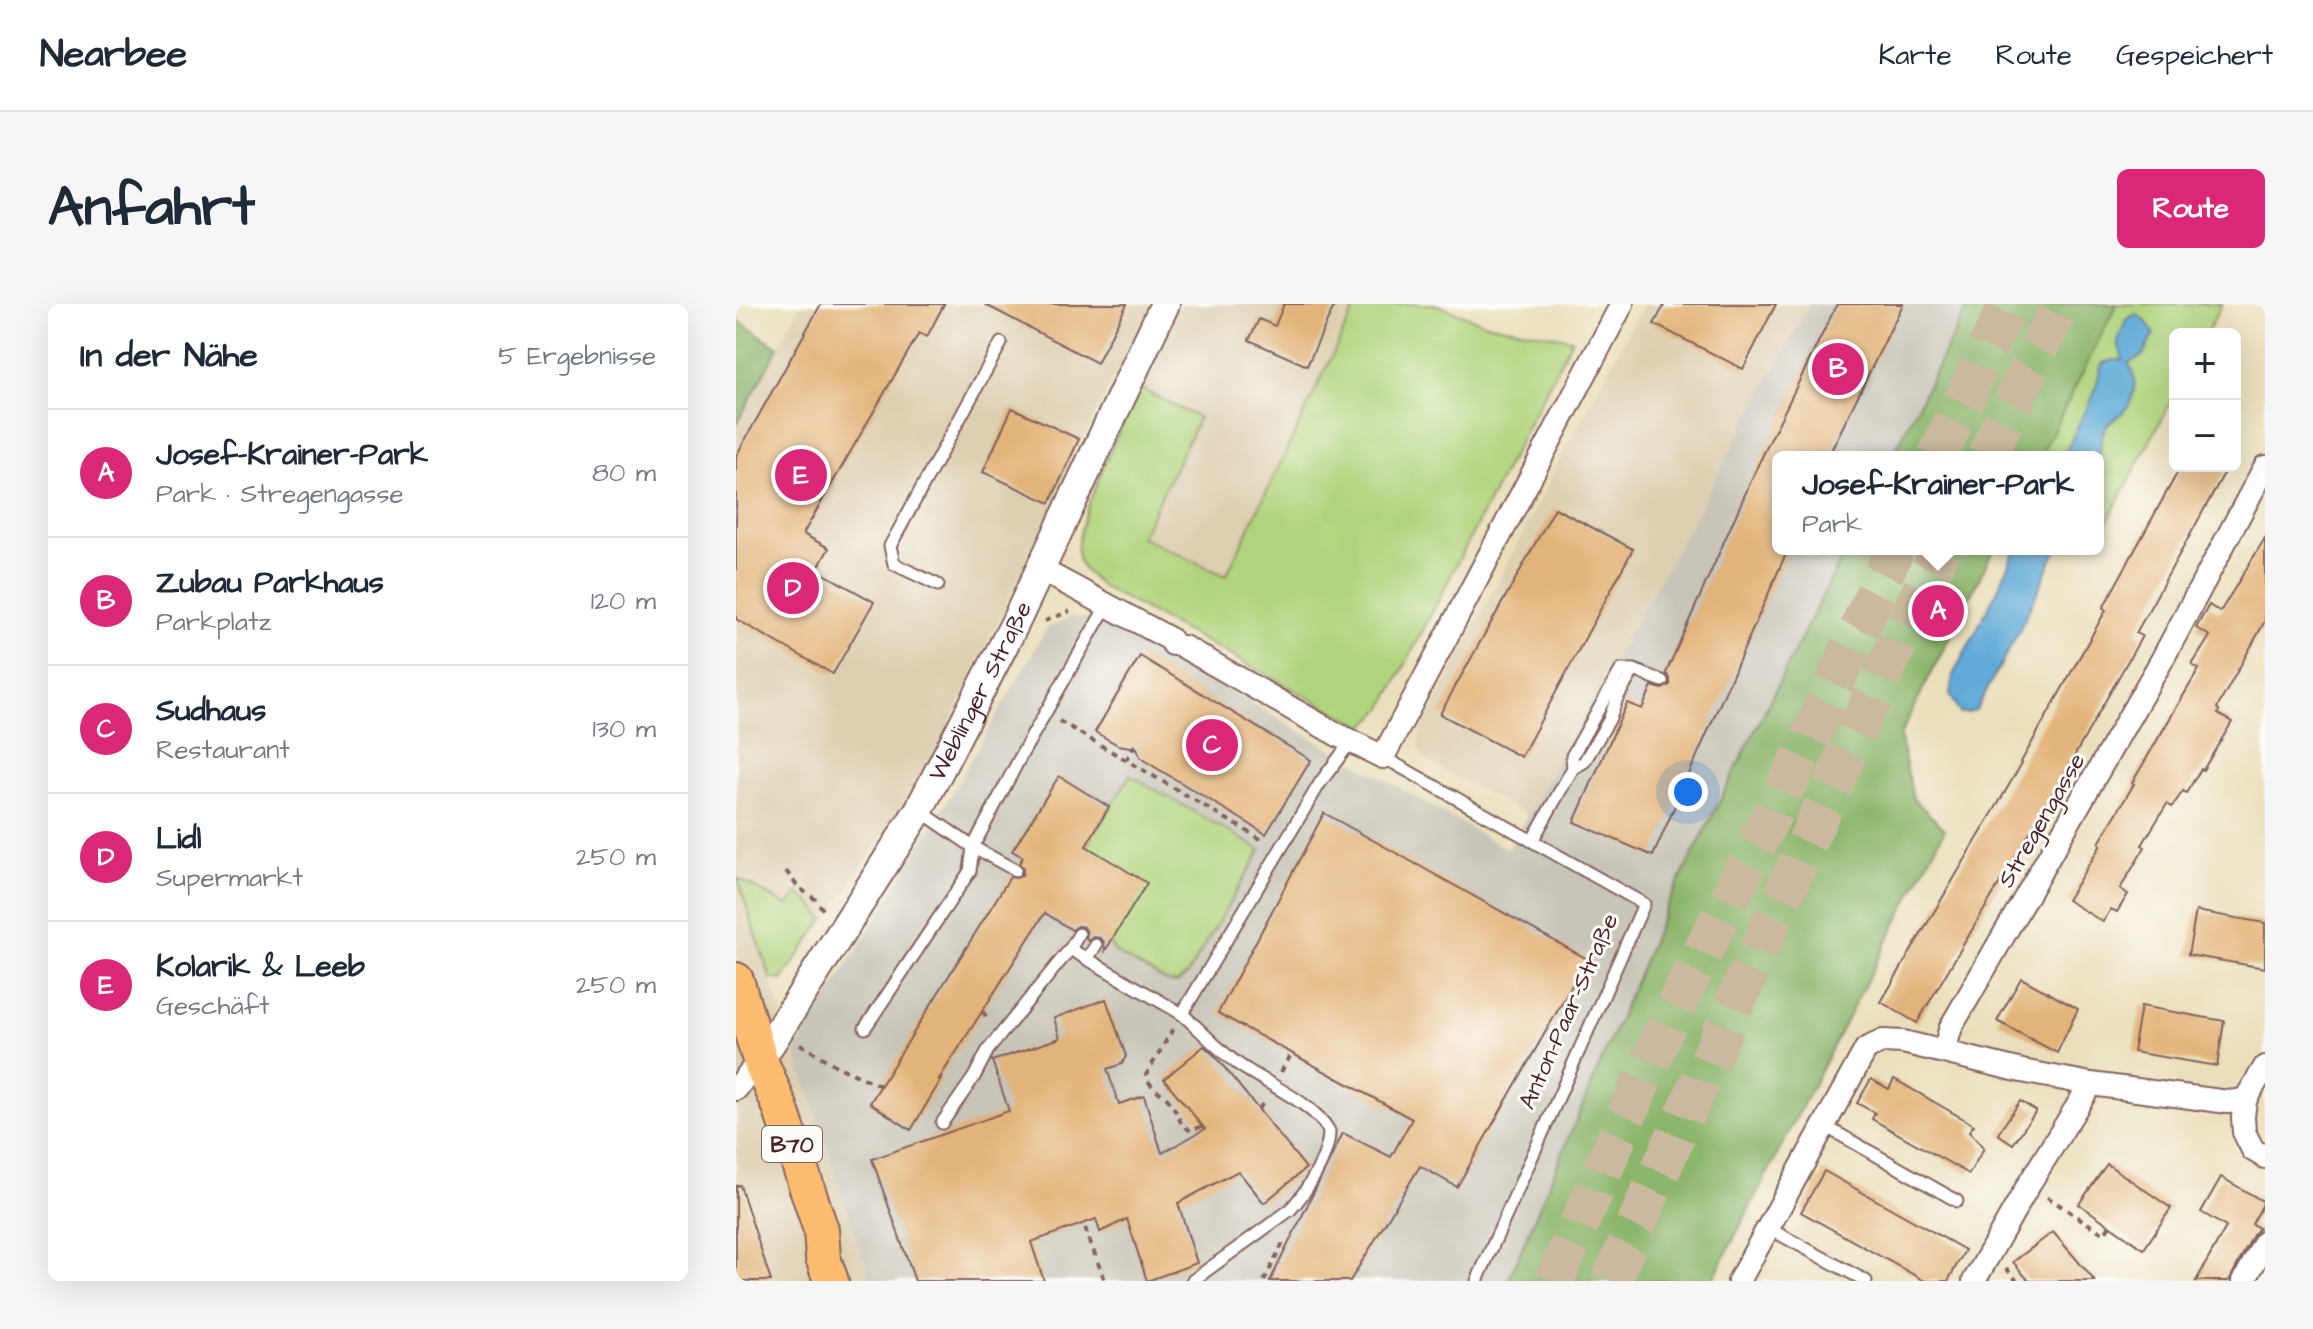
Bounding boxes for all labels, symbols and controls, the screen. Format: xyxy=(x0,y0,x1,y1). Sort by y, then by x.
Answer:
text: Nearbee xyxy=(40,29,187,81)
text: Karte xyxy=(1878,36,1952,75)
text: Route xyxy=(1996,36,2072,75)
text: Gespeichert xyxy=(2116,36,2273,75)
text: Anfahrt xyxy=(48,169,255,247)
button: Route xyxy=(2117,169,2265,248)
map controls xyxy=(2169,328,2241,472)
button: + xyxy=(2169,328,2241,400)
text: In der Nähe xyxy=(80,332,258,380)
text: 5 Ergebnisse xyxy=(498,338,656,374)
pin: B xyxy=(1812,339,1864,399)
button: − xyxy=(2169,400,2241,472)
text: Josef-Krainer-Park xyxy=(156,434,428,476)
pin: E xyxy=(775,445,827,505)
popup xyxy=(1772,451,2104,555)
text: A xyxy=(98,455,114,491)
text: 80 m xyxy=(592,455,656,491)
text: Josef-Krainer-Park xyxy=(1802,464,2074,506)
text: Park · Stregengasse xyxy=(156,476,404,512)
text: Park xyxy=(1802,506,1862,542)
pin: D xyxy=(767,558,819,618)
text: Zubau Parkhaus xyxy=(156,562,384,604)
pin: A xyxy=(1912,581,1964,641)
text: B xyxy=(97,583,115,619)
text: 120 m xyxy=(591,583,656,619)
street label: Weblinger Straße xyxy=(921,596,1041,787)
text: Parkplatz xyxy=(156,604,271,640)
text: Sudhaus xyxy=(156,690,266,732)
text: C xyxy=(97,711,115,747)
text: 130 m xyxy=(592,711,656,747)
pin: C xyxy=(1186,715,1238,775)
text: Restaurant xyxy=(156,732,290,768)
street label: Stregengasse xyxy=(1990,747,2095,895)
your location xyxy=(1668,772,1708,812)
text: Lidl xyxy=(156,818,201,860)
text: D xyxy=(98,839,114,875)
text: 250 m xyxy=(576,839,656,875)
text: Supermarkt xyxy=(156,860,303,896)
street label: Anton-Paar-Straße xyxy=(1510,908,1627,1115)
text: Kolarik & Leeb xyxy=(156,946,365,988)
text: E xyxy=(98,967,114,1003)
text: 250 m xyxy=(576,967,656,1003)
text: Geschäft xyxy=(156,988,270,1024)
road number: B70 xyxy=(762,1126,822,1162)

